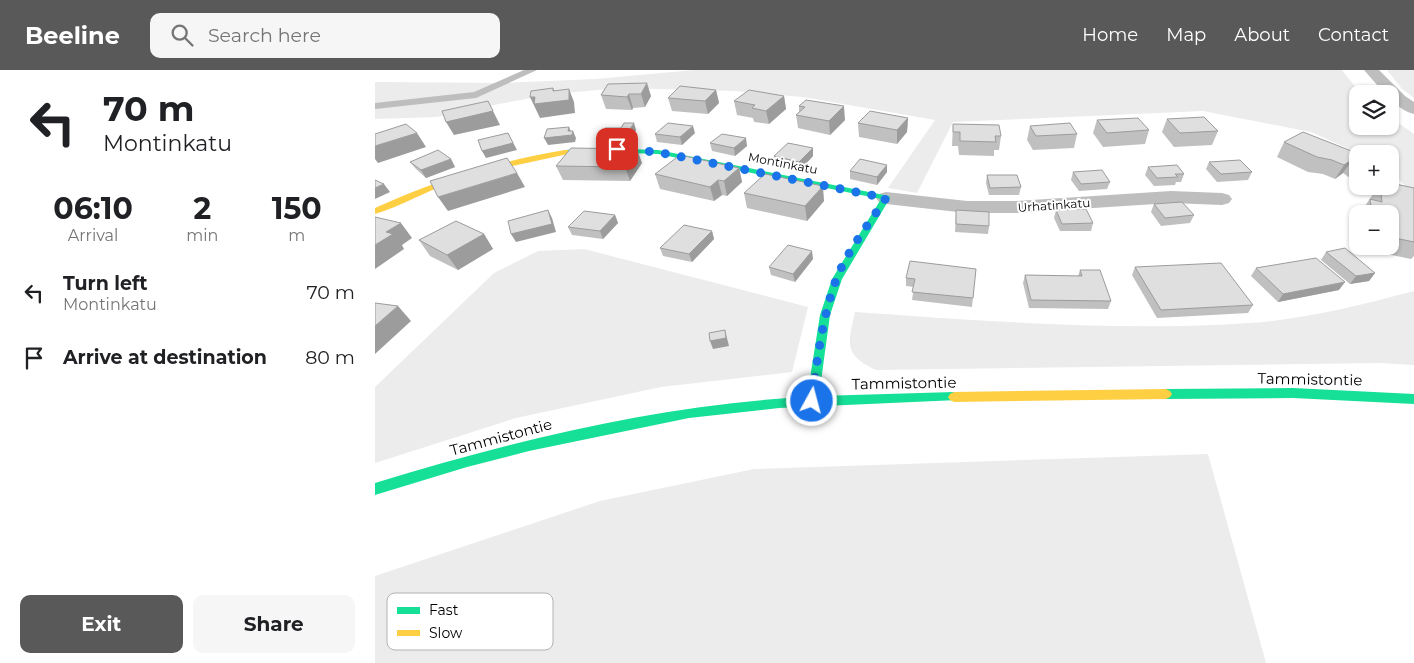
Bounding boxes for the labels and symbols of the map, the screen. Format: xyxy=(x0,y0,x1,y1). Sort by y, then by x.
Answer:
pin xyxy=(596,128,638,170)
street label: Montinkatu xyxy=(747,149,819,177)
street label: Urhatinkatu xyxy=(1017,195,1091,215)
street label: Tammistontie xyxy=(1257,369,1363,389)
street label: Tammistontie xyxy=(851,373,957,393)
position arrow xyxy=(785,374,837,426)
street label: Tammistontie xyxy=(448,414,554,460)
legend xyxy=(387,593,553,650)
text: Fast xyxy=(429,601,459,619)
text: Slow xyxy=(429,624,463,642)

